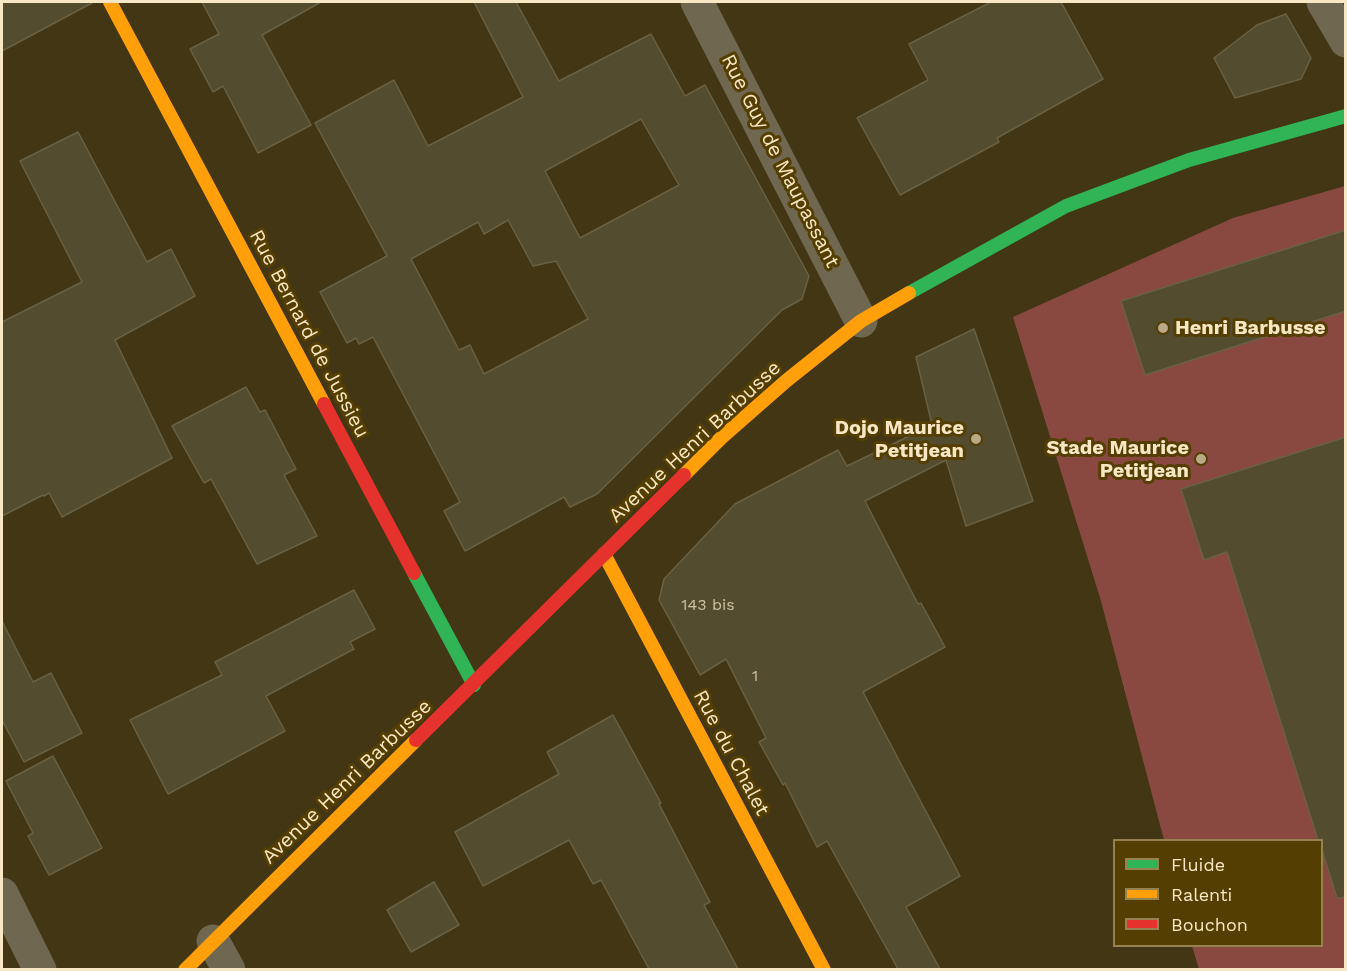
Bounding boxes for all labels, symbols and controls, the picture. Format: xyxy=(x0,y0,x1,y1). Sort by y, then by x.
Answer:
street label: Rue Guy de Maupassant xyxy=(716,50,844,272)
street label: Rue Bernard de Jussieu xyxy=(244,226,374,442)
place label: Henri Barbusse xyxy=(1175,316,1326,340)
marker: Henri Barbusse xyxy=(1156,321,1170,335)
street label: Avenue Henri Barbusse xyxy=(604,356,786,528)
place label: Dojo Maurice Petitjean xyxy=(835,416,964,463)
marker: Dojo Maurice Petitjean xyxy=(969,432,983,446)
place label: Stade Maurice Petitjean xyxy=(1046,436,1189,483)
marker: Stade Maurice Petitjean xyxy=(1194,452,1208,466)
house number: 143 bis xyxy=(681,595,735,615)
house number: 1 xyxy=(752,666,758,686)
street label: Rue du Chalet xyxy=(688,686,774,820)
street label: Avenue Henri Barbusse xyxy=(257,695,437,869)
legend xyxy=(1113,839,1323,947)
text: Fluide xyxy=(1171,854,1225,875)
text: Ralenti xyxy=(1171,884,1232,905)
text: Bouchon xyxy=(1171,914,1248,935)

